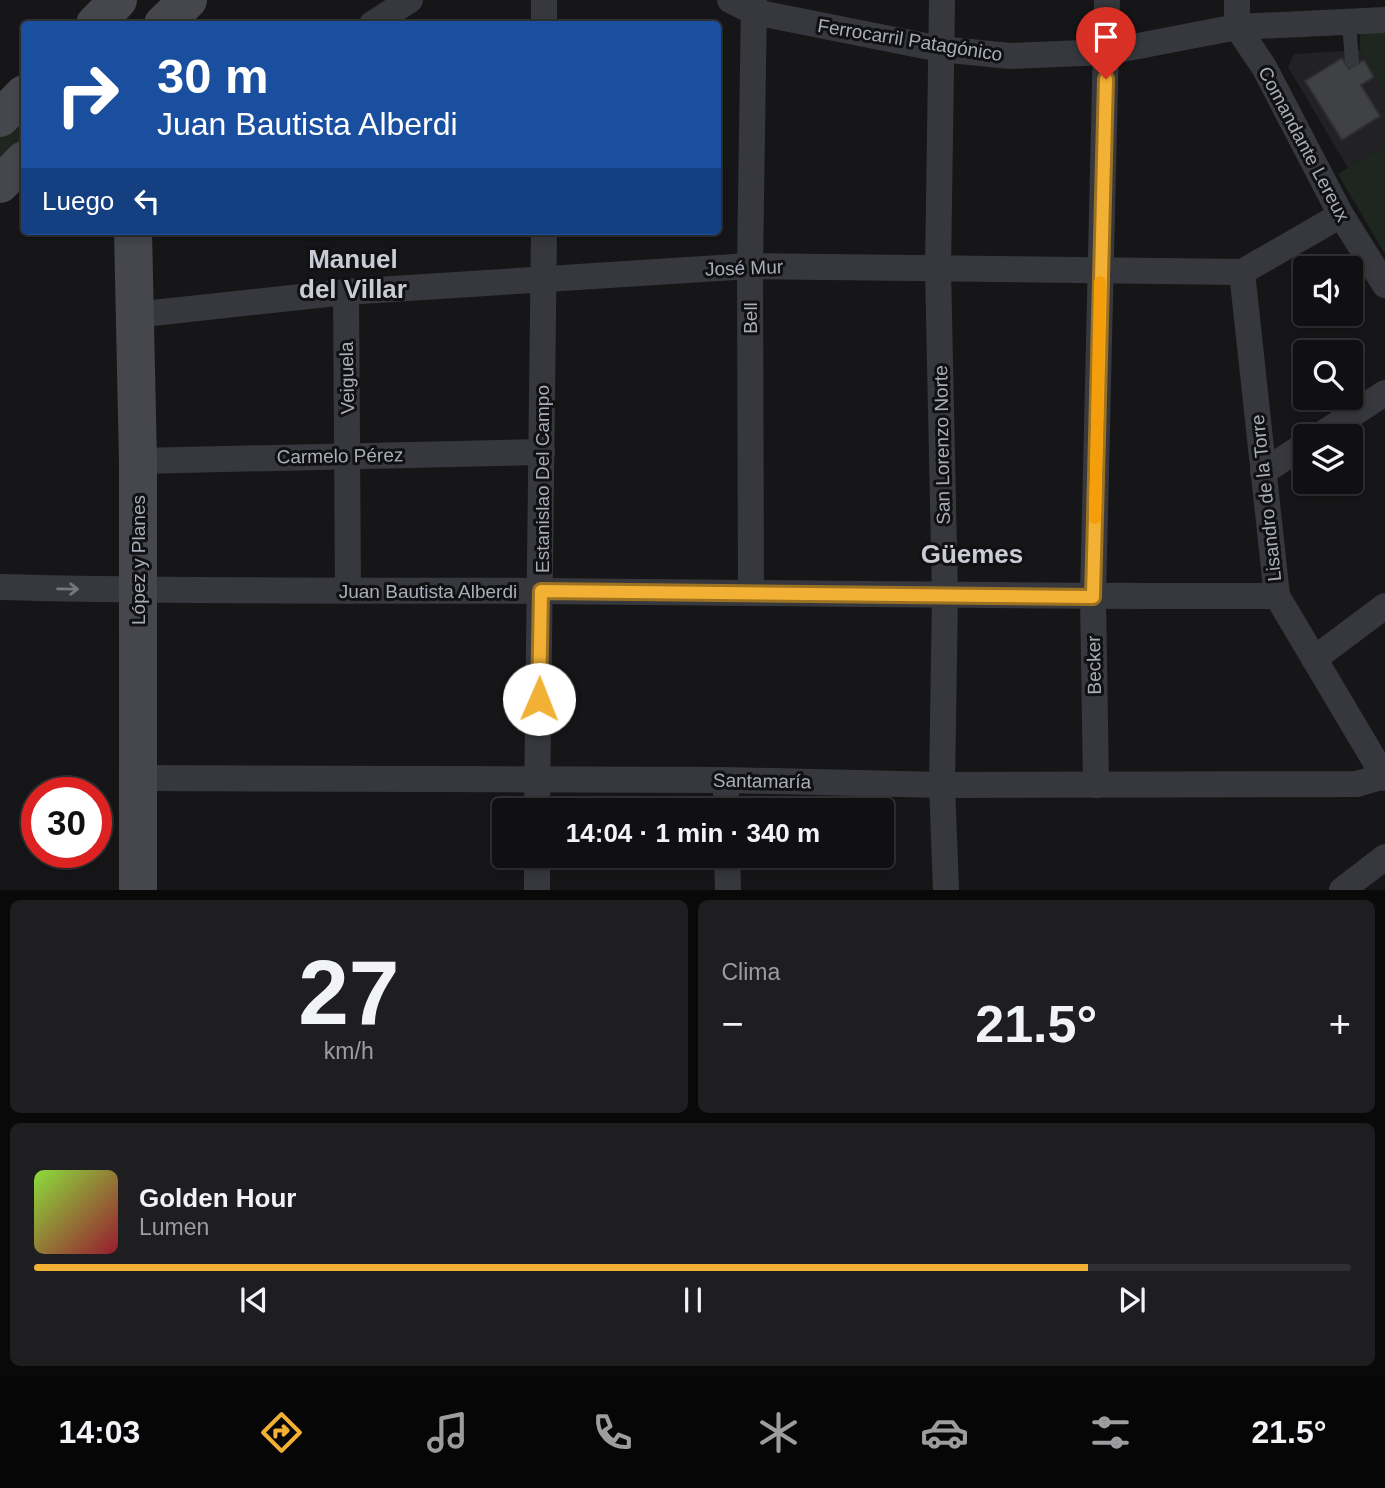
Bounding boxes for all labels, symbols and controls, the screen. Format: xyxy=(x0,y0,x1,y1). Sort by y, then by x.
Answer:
pin xyxy=(1076,7,1136,79)
street label: Ferrocarril Patagónico xyxy=(816,15,1004,65)
icon: arrive xyxy=(1087,18,1125,56)
icon: right xyxy=(42,49,133,140)
text: 30 m xyxy=(157,49,269,103)
street label: Comandante Lereux xyxy=(1254,63,1354,225)
text: Juan Bautista Alberdi xyxy=(157,106,458,142)
icon: left xyxy=(128,182,166,220)
text: Luego xyxy=(42,186,114,216)
district label: Manuel del Villar xyxy=(299,244,407,304)
street label: José Mur xyxy=(705,256,784,280)
map controls xyxy=(1293,256,1363,494)
button: sound xyxy=(1293,256,1363,326)
street label: Bell xyxy=(740,302,761,334)
button: search xyxy=(1293,340,1363,410)
street label: Veiguela xyxy=(336,341,358,415)
street label: San Lorenzo Norte xyxy=(930,365,954,525)
street label: Estanislao Del Campo xyxy=(532,385,553,573)
street label: Lisandro de la Torre xyxy=(1247,414,1285,582)
button: layers xyxy=(1293,424,1363,494)
street label: Carmelo Pérez xyxy=(276,444,404,468)
street label: López y Planes xyxy=(128,495,149,625)
district label: Güemes xyxy=(921,539,1023,569)
street label: Juan Bautista Alberdi xyxy=(339,581,517,602)
one-way arrow xyxy=(56,582,79,596)
street label: Becker xyxy=(1083,635,1105,695)
position arrow xyxy=(502,662,576,736)
street label: Santamaría xyxy=(713,770,812,792)
speed limit sign: 30 xyxy=(21,777,112,868)
text: 14:04 · 1 min · 340 m xyxy=(566,818,820,848)
text: 27 xyxy=(298,942,399,1043)
text: Clima xyxy=(722,959,780,985)
text: 21.5° xyxy=(975,995,1097,1053)
text: − xyxy=(722,1003,744,1045)
text: + xyxy=(1329,1003,1351,1045)
text: km/h xyxy=(324,1038,374,1064)
text: Golden Hour xyxy=(139,1183,296,1213)
text: Lumen xyxy=(139,1214,209,1240)
icon: previous xyxy=(235,1281,273,1319)
icon: pause xyxy=(674,1281,712,1319)
icon: next xyxy=(1113,1281,1151,1319)
icon: directions xyxy=(257,1408,306,1457)
icon: music xyxy=(423,1408,472,1457)
icon: phone xyxy=(588,1408,637,1457)
icon: climate xyxy=(754,1408,803,1457)
icon: car xyxy=(920,1408,969,1457)
icon: filters xyxy=(1086,1408,1135,1457)
text: 14:03 xyxy=(58,1414,140,1450)
text: 21.5° xyxy=(1251,1414,1327,1450)

